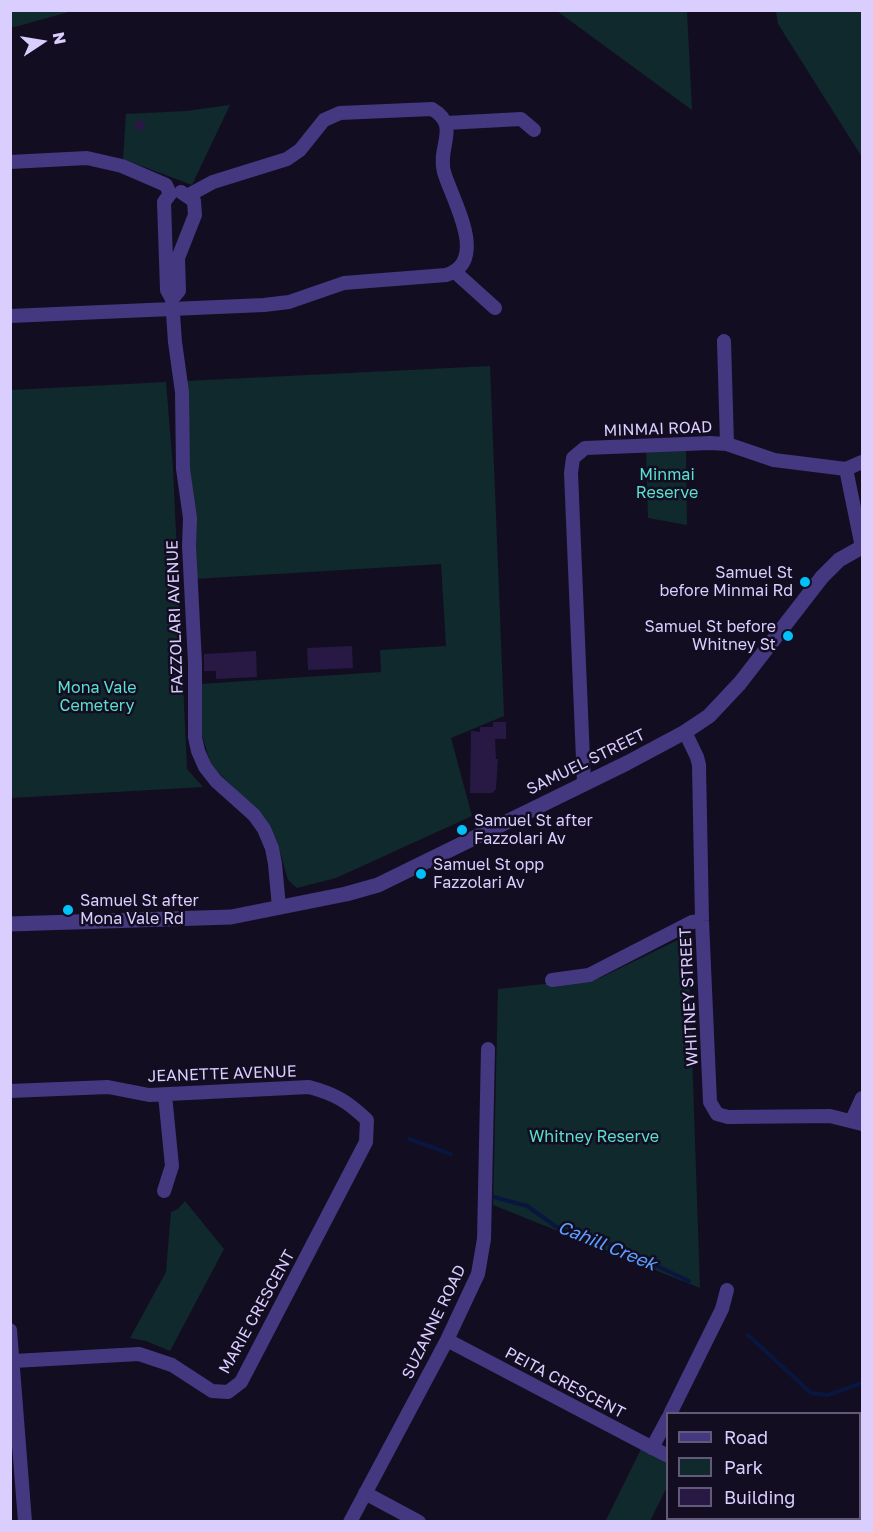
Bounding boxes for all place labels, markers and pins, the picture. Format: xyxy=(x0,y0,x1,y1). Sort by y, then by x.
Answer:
place label: Samuel St before Minmai Rd xyxy=(659,563,793,601)
marker: Samuel St before Minmai Rd xyxy=(798,575,812,589)
place label: Samuel St before Whitney St xyxy=(645,617,776,655)
marker: Samuel St before Whitney St xyxy=(781,629,795,643)
place label: Samuel St after Fazzolari Av xyxy=(474,811,593,849)
marker: Samuel St after Fazzolari Av xyxy=(455,823,469,837)
place label: Samuel St opp Fazzolari Av xyxy=(433,855,544,893)
marker: Samuel St opp Fazzolari Av xyxy=(414,867,428,881)
place label: Samuel St after Mona Vale Rd xyxy=(80,891,199,929)
marker: Samuel St after Mona Vale Rd xyxy=(61,903,75,917)

